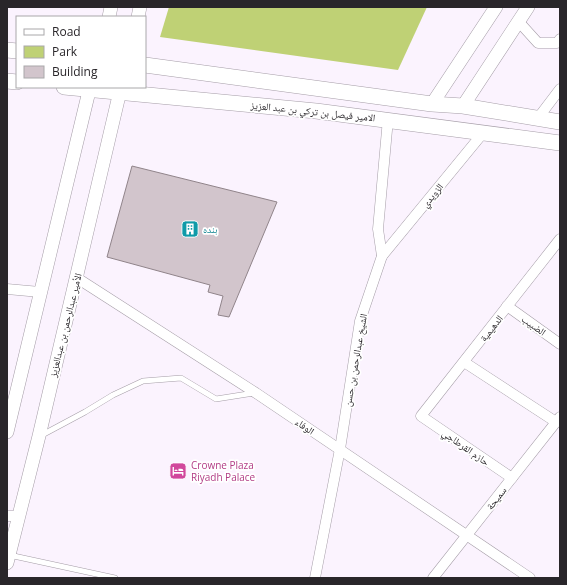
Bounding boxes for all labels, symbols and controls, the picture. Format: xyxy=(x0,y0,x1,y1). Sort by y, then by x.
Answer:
legend xyxy=(16,16,146,88)
text: Road xyxy=(52,23,81,40)
text: Park xyxy=(52,43,78,60)
text: Building xyxy=(52,63,98,80)
street label: الامير فيصل بن تركي بن عبد العزيز xyxy=(249,97,376,126)
street label: الزويدي xyxy=(418,180,447,211)
building icon: بنده xyxy=(180,219,200,239)
place label: بنده xyxy=(203,222,218,236)
street label: الأمير عبدالرحمن بن عبدالعزيز xyxy=(45,272,85,379)
street label: الشيخ عبدالرحمن بن حسن xyxy=(340,312,370,408)
street label: الدهيمية xyxy=(476,312,506,344)
street label: الضبيب xyxy=(519,312,549,338)
street label: الوفاء xyxy=(293,415,317,437)
street label: حازم القرطاجي xyxy=(439,425,493,470)
place label: Crowne Plaza Riyadh Palace xyxy=(191,458,256,484)
hotel icon: Crowne Plaza Riyadh Palace xyxy=(168,461,188,481)
street label: سميحة xyxy=(483,483,510,512)

